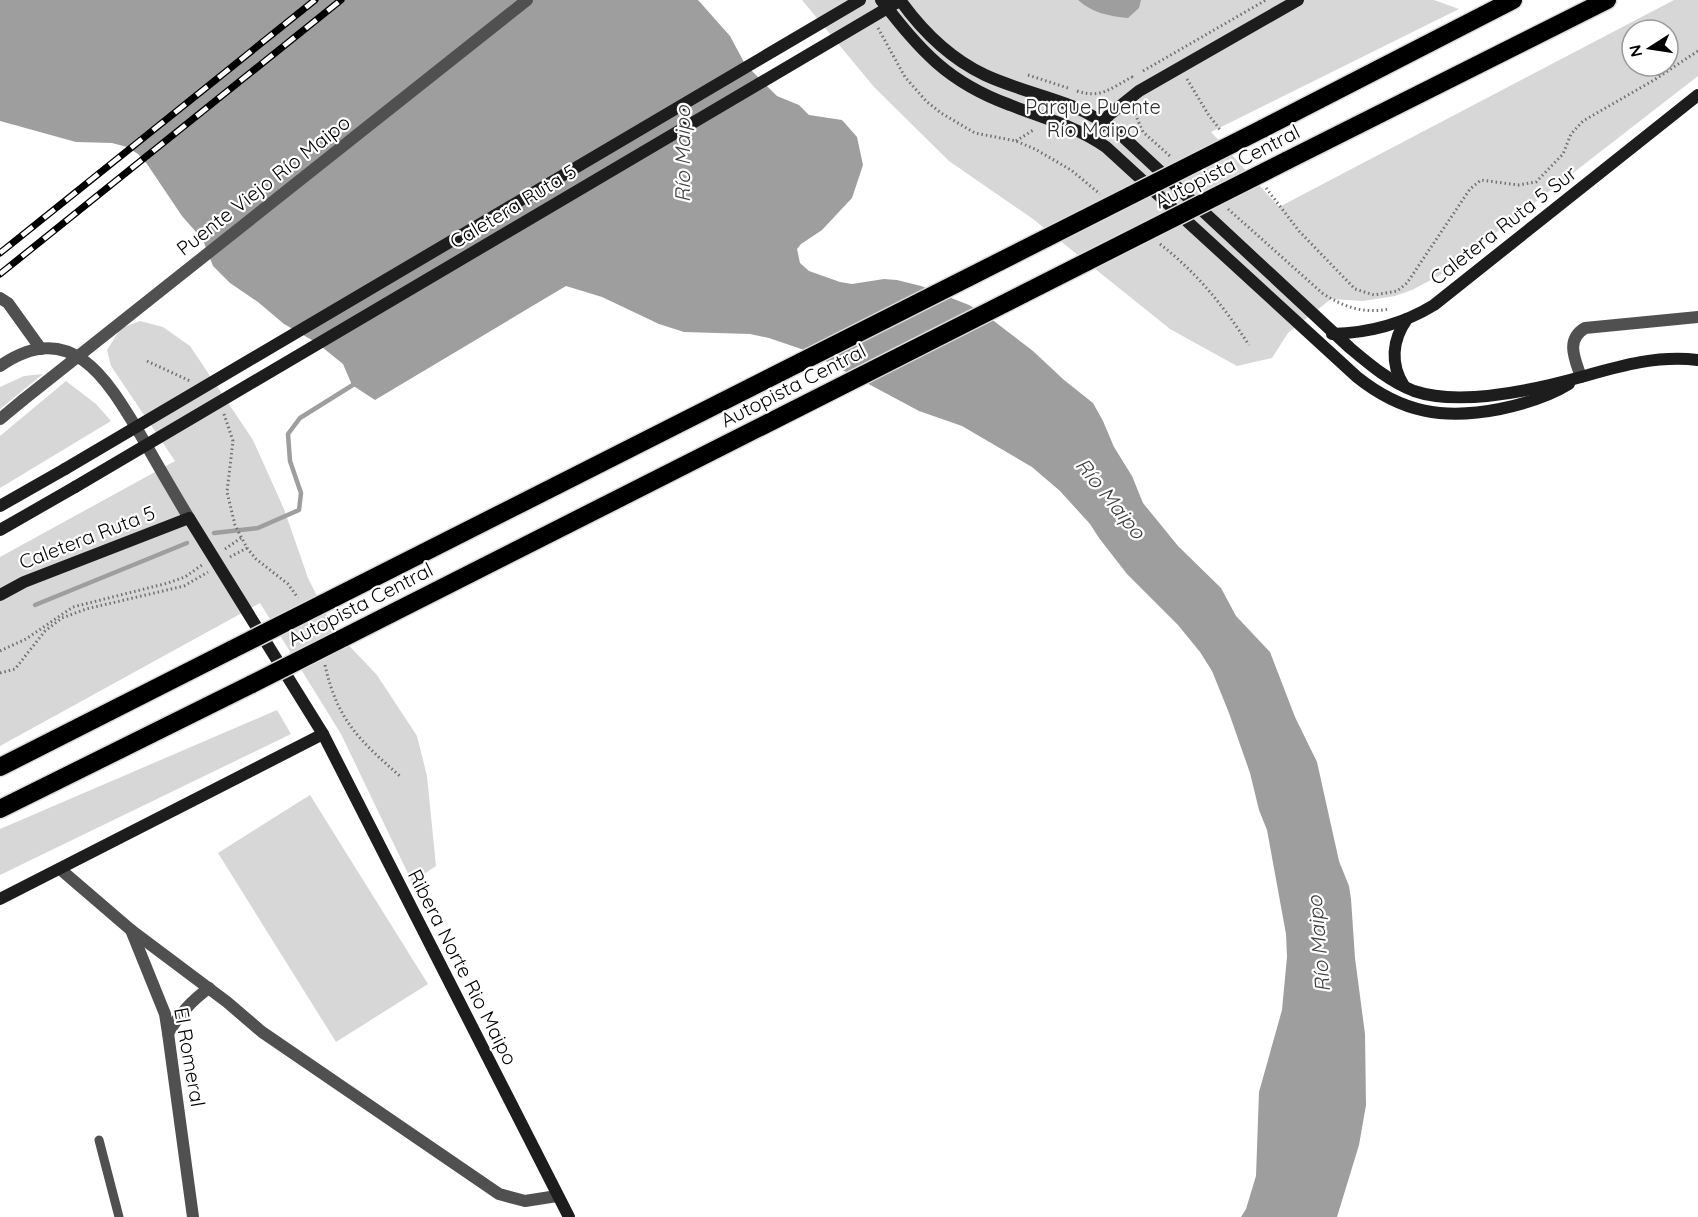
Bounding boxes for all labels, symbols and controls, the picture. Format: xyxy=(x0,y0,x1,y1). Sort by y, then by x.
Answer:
north arrow xyxy=(1620,18,1680,78)
text: N xyxy=(1624,43,1646,59)
park label: Parque Puente Río Maipo xyxy=(1025,94,1161,142)
water label: Río Maipo xyxy=(669,104,695,202)
street label: Puente Viejo Río Maipo xyxy=(171,109,355,261)
street label: Autopista Central xyxy=(1150,119,1304,213)
street label: Caletera Ruta 5 xyxy=(445,158,581,254)
street label: Caletera Ruta 5 Sur xyxy=(1425,160,1582,290)
street label: Autopista Central xyxy=(716,338,870,432)
water label: Río Maipo xyxy=(1070,452,1152,545)
street label: Caletera Ruta 5 xyxy=(15,500,159,574)
street label: Autopista Central xyxy=(283,557,437,651)
street label: Ribera Norte Rio Maipo xyxy=(403,865,523,1069)
water label: Río Maipo xyxy=(1301,893,1335,993)
street label: El Romeral xyxy=(169,1005,211,1109)

